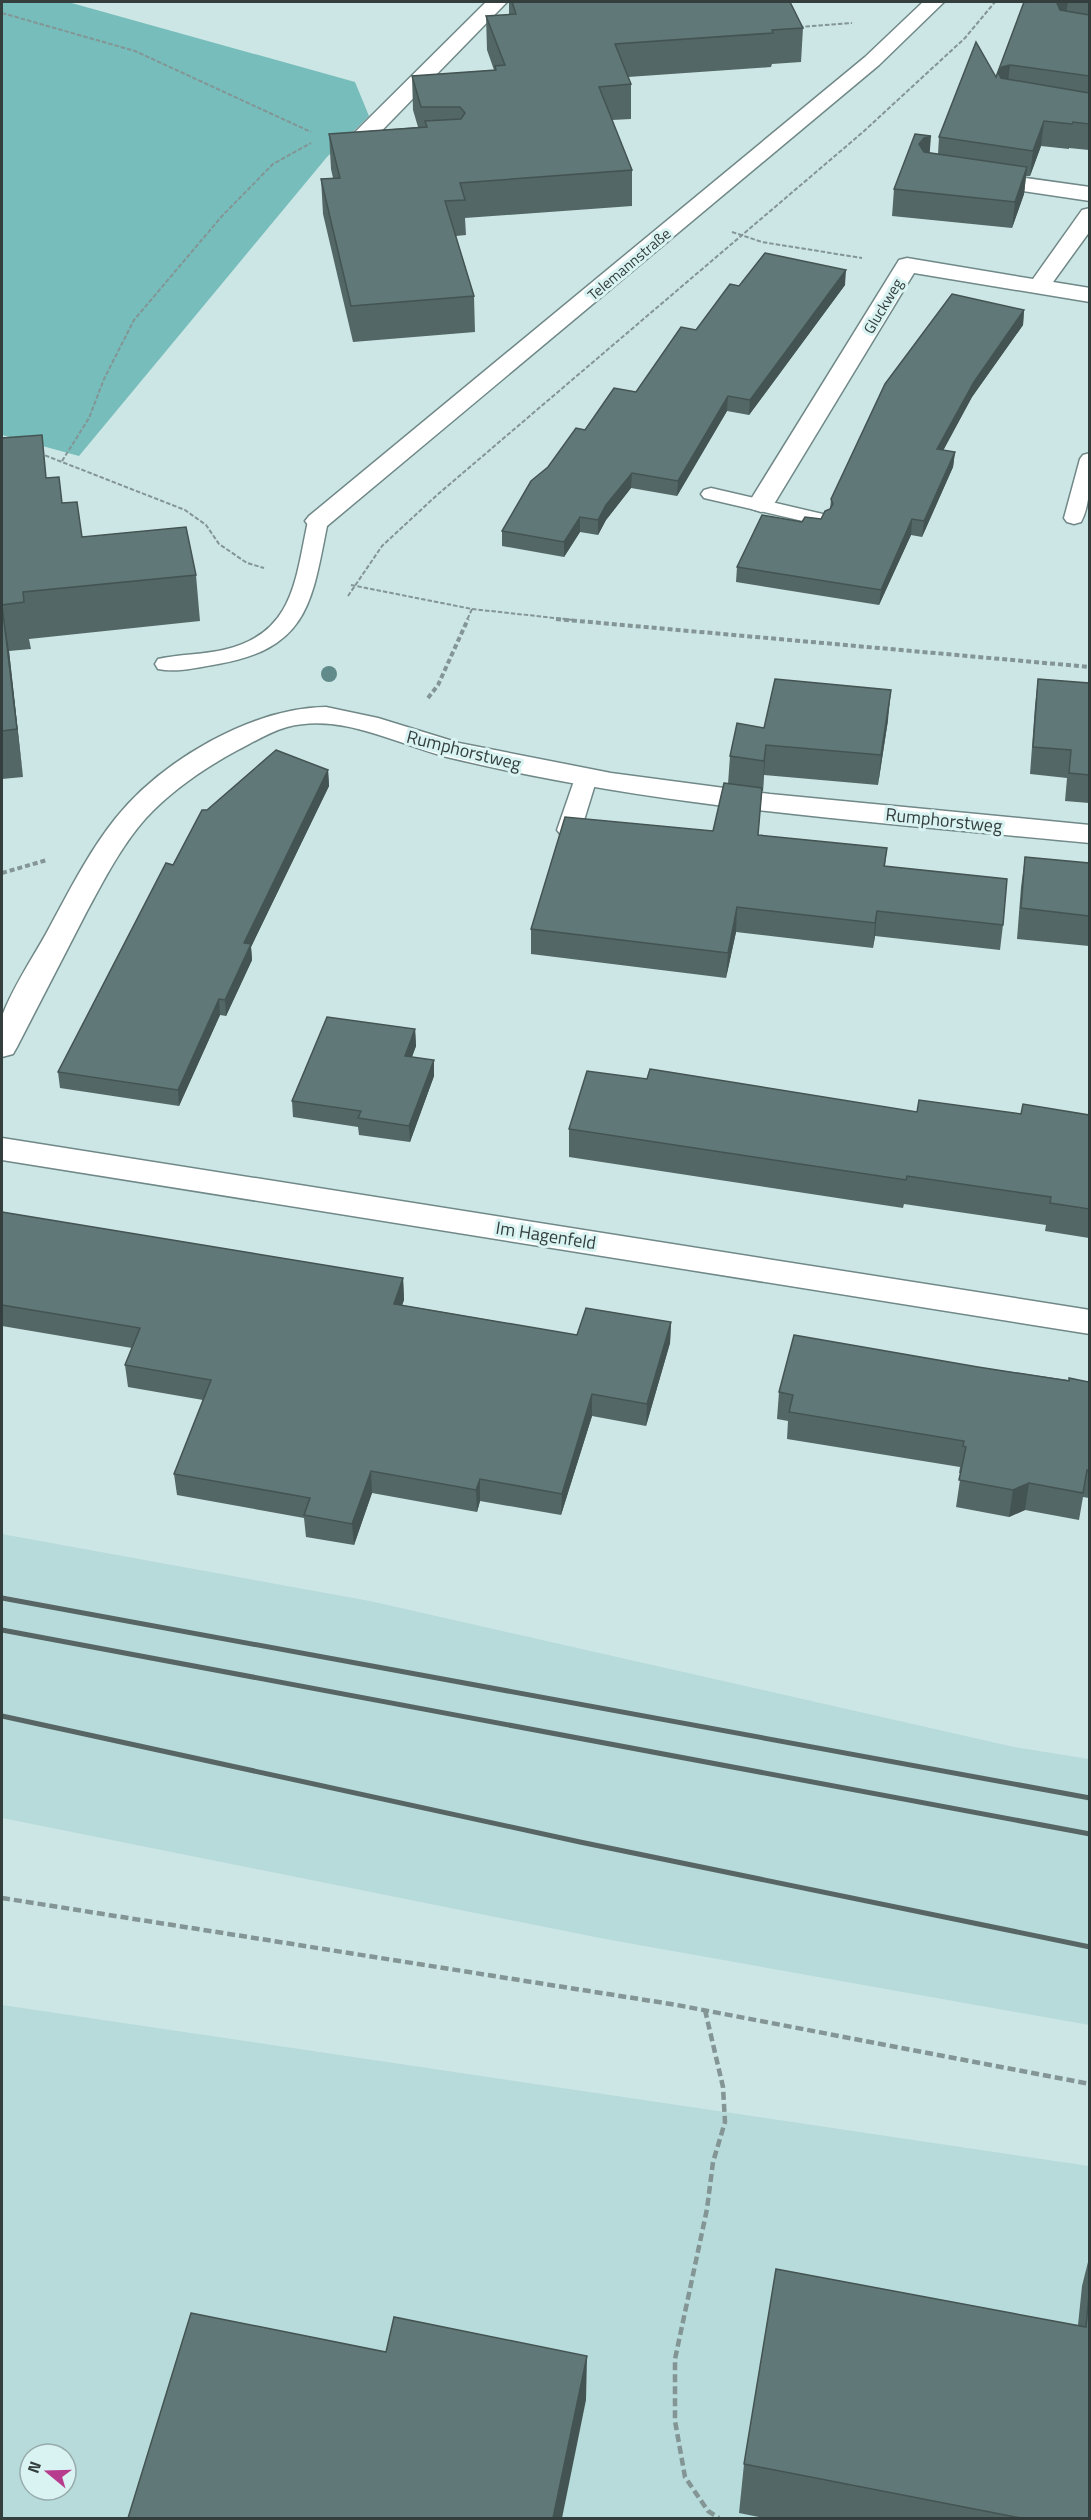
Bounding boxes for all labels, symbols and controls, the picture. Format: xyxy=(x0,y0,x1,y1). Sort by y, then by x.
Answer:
street label: Telemannstraße xyxy=(582,222,676,306)
street label: Gluckweg xyxy=(857,274,909,338)
street label: Rumphorstweg xyxy=(404,723,524,777)
street label: Rumphorstweg xyxy=(884,800,1004,840)
street label: Im Hagenfeld xyxy=(494,1214,598,1256)
north arrow xyxy=(18,2442,78,2502)
text: N xyxy=(21,2458,47,2476)

